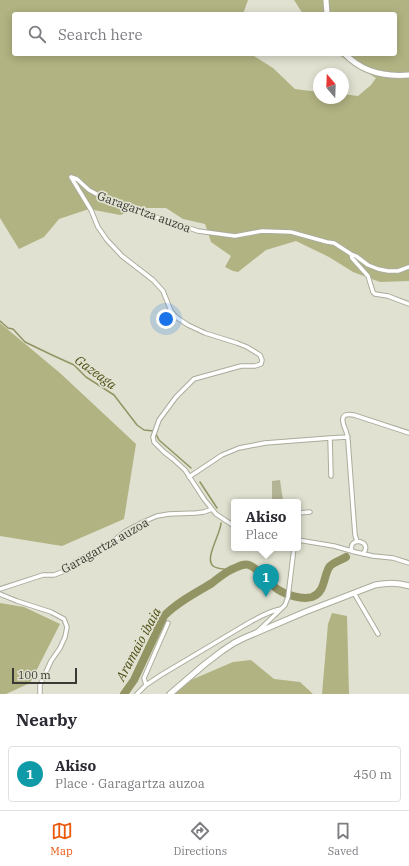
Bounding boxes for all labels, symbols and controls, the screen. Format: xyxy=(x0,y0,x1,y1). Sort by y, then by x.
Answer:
search box xyxy=(12,12,397,56)
icon: search xyxy=(26,23,48,45)
text: Search here xyxy=(58,25,143,44)
north arrow xyxy=(313,68,349,104)
street label: Garagartza auzoa xyxy=(95,188,193,236)
your location xyxy=(156,309,176,329)
water label: Gazeaga xyxy=(71,352,120,393)
popup xyxy=(231,499,301,551)
text: Akiso xyxy=(245,507,287,526)
street label: Garagartza auzoa xyxy=(58,514,152,577)
text: Place xyxy=(245,526,278,543)
pin: 1 xyxy=(253,564,279,597)
water label: Aramaio ibaia xyxy=(112,605,165,685)
scale bar xyxy=(12,666,77,685)
text: 100 m xyxy=(18,668,51,682)
text: Nearby xyxy=(16,709,77,731)
text: Akiso xyxy=(55,756,96,775)
text: 1 xyxy=(26,766,34,783)
text: 450 m xyxy=(353,766,392,783)
text: Place · Garagartza auzoa xyxy=(55,775,205,792)
tab: Map xyxy=(50,820,73,858)
tab: Directions xyxy=(173,820,227,858)
tab: Saved xyxy=(328,820,359,858)

